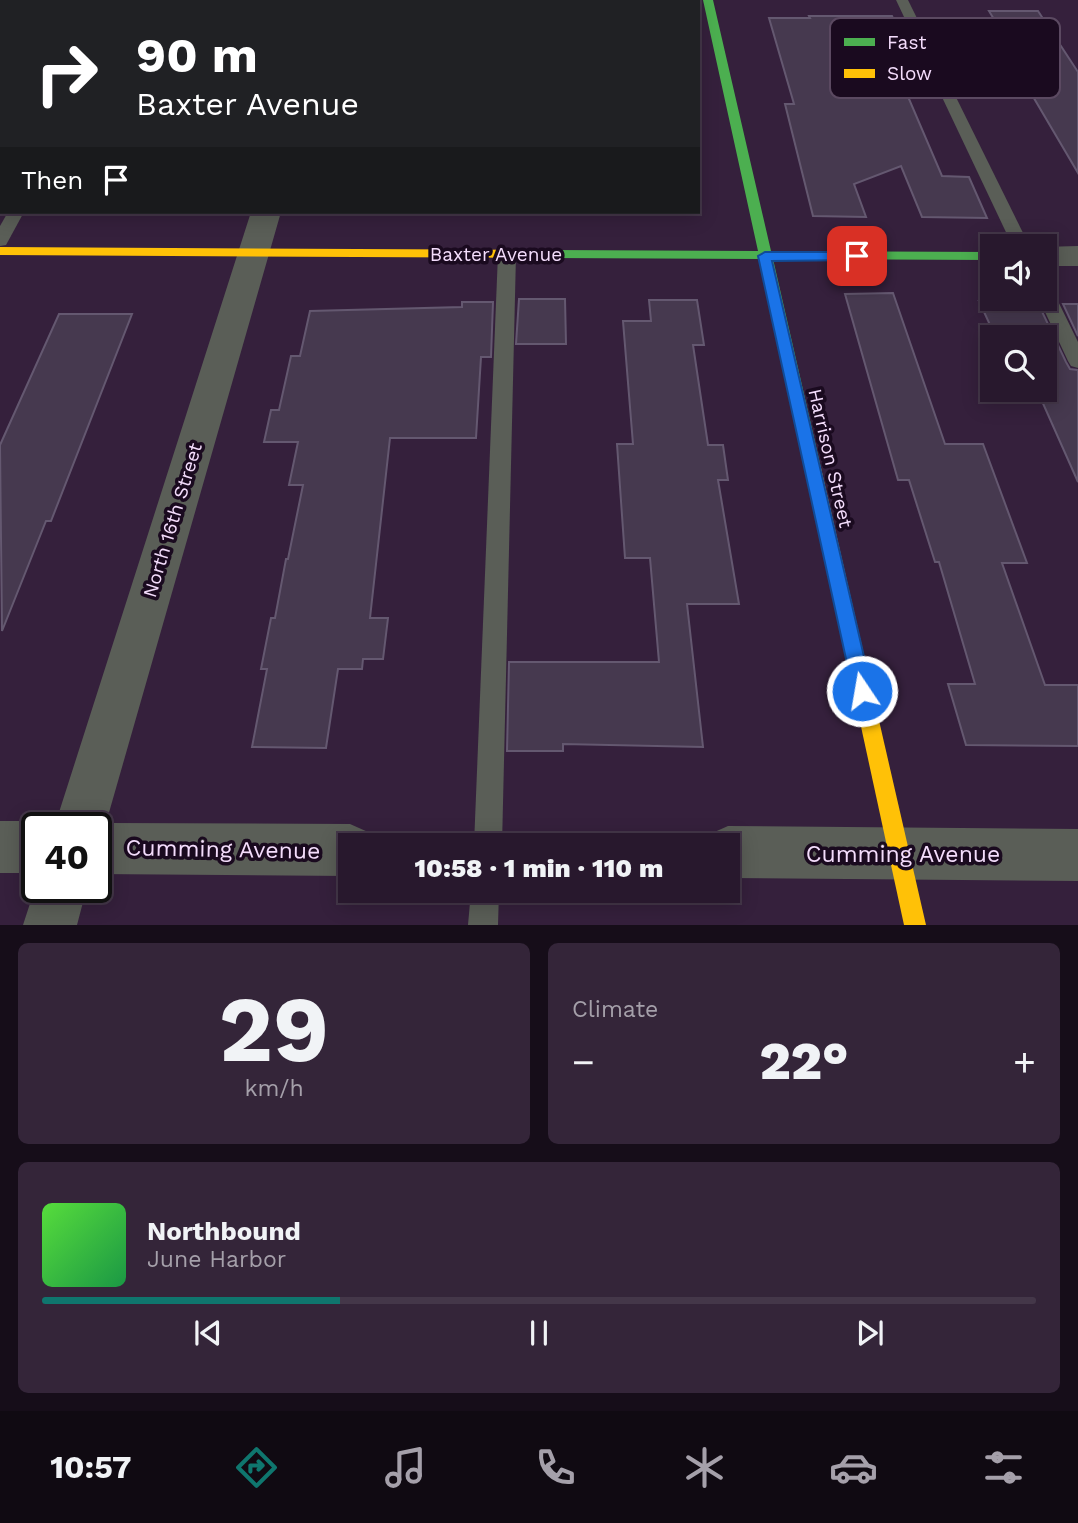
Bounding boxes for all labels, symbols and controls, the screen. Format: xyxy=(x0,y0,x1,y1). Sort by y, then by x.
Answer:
legend xyxy=(830,18,1060,98)
text: 90 m xyxy=(136,26,258,84)
icon: right xyxy=(21,28,112,119)
text: Fast xyxy=(887,31,926,54)
text: Slow xyxy=(887,62,932,85)
text: Baxter Avenue xyxy=(136,85,359,123)
icon: arrive xyxy=(97,161,135,199)
text: Then xyxy=(21,165,83,195)
pin xyxy=(827,226,887,286)
map controls xyxy=(980,234,1057,402)
button: sound xyxy=(980,234,1057,311)
icon: arrive xyxy=(838,237,876,275)
street label: Baxter Avenue xyxy=(430,243,562,266)
button: search xyxy=(980,325,1057,402)
street label: Harrison Street xyxy=(803,386,858,530)
street label: North 16th Street xyxy=(138,440,207,600)
position arrow xyxy=(825,654,899,728)
speed limit sign: 40 xyxy=(21,812,112,903)
street label: Cumming Avenue xyxy=(125,834,321,865)
street label: Cumming Avenue xyxy=(806,841,1000,868)
text: 10:58 · 1 min · 110 m xyxy=(415,853,663,883)
text: 29 xyxy=(219,976,329,1083)
text: Climate xyxy=(572,996,658,1023)
text: 22° xyxy=(760,1031,848,1092)
text: − xyxy=(572,1040,595,1084)
text: + xyxy=(1013,1040,1036,1084)
text: km/h xyxy=(244,1075,304,1102)
text: Northbound xyxy=(147,1216,301,1246)
text: June Harbor xyxy=(147,1246,286,1273)
icon: previous xyxy=(189,1314,227,1352)
icon: pause xyxy=(520,1314,558,1352)
icon: next xyxy=(851,1314,889,1352)
icon: directions xyxy=(232,1443,281,1492)
icon: music xyxy=(381,1443,430,1492)
icon: phone xyxy=(531,1443,580,1492)
icon: climate xyxy=(680,1443,729,1492)
icon: car xyxy=(829,1443,878,1492)
icon: filters xyxy=(979,1443,1028,1492)
text: 10:57 xyxy=(50,1448,131,1486)

